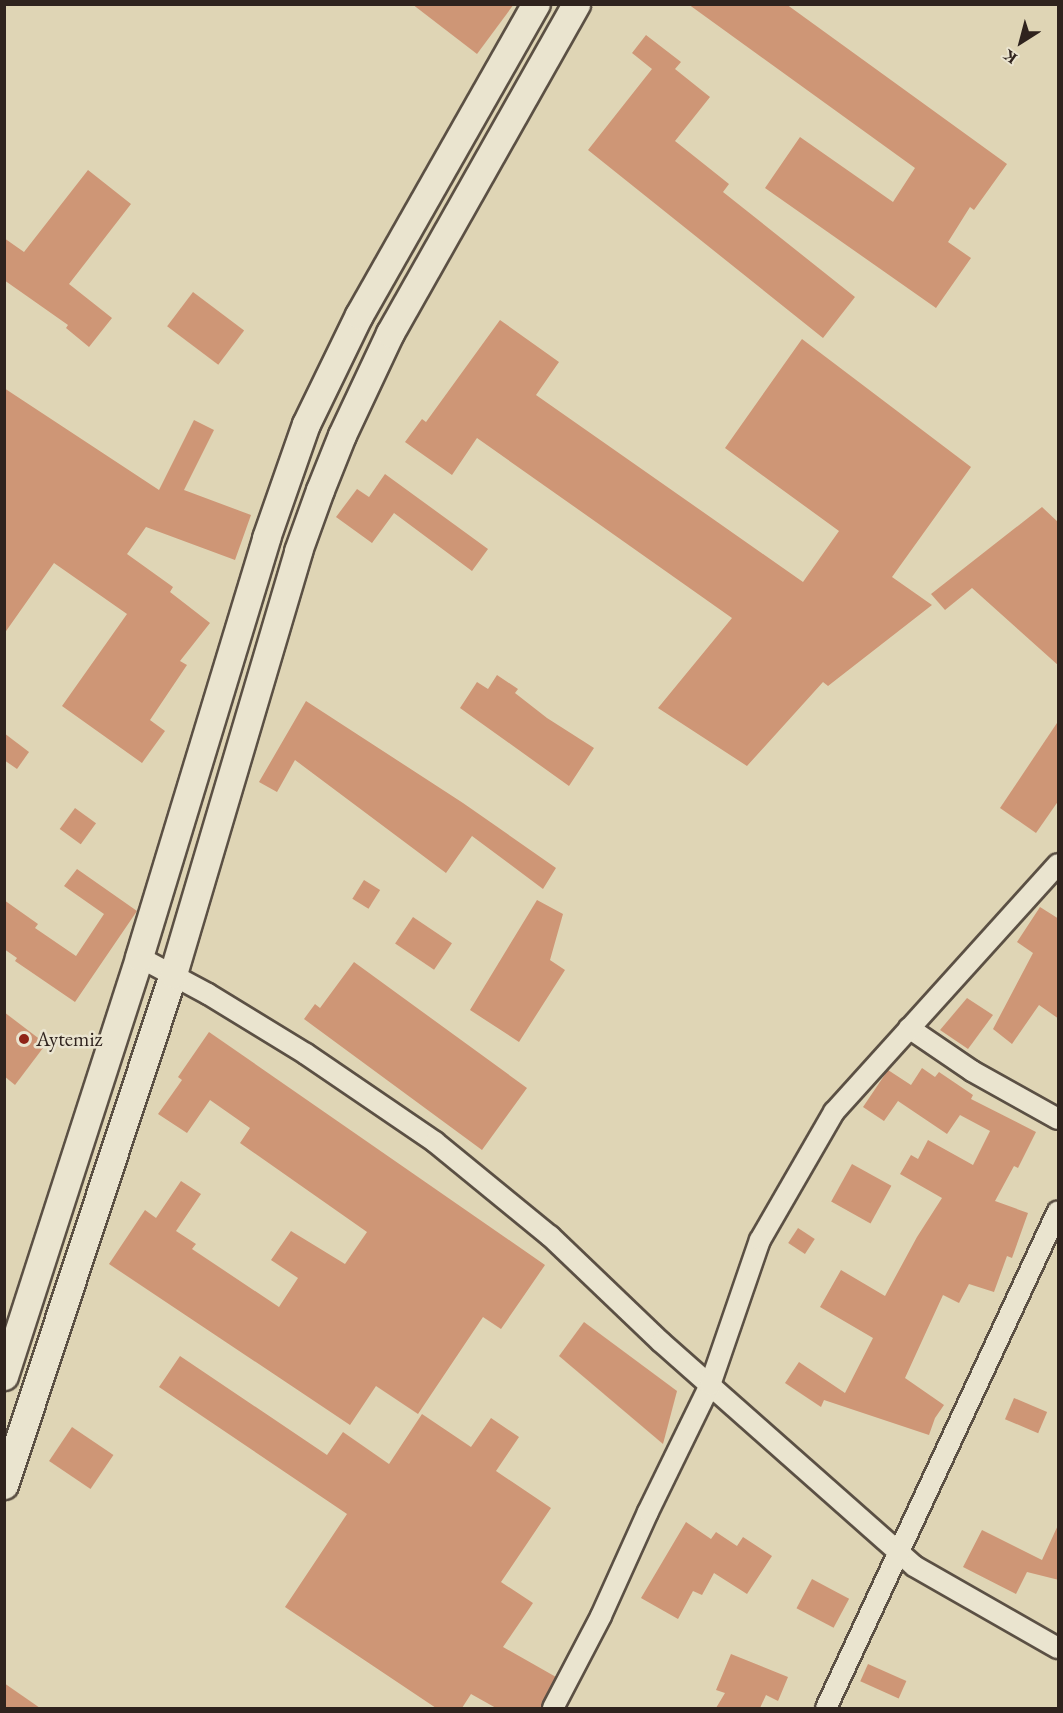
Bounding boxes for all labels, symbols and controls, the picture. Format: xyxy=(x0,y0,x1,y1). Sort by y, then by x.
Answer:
north arrow xyxy=(991,12,1051,72)
text: K xyxy=(999,45,1021,69)
place label: Aytemiz xyxy=(36,1026,102,1052)
marker: Aytemiz xyxy=(17,1032,31,1046)

